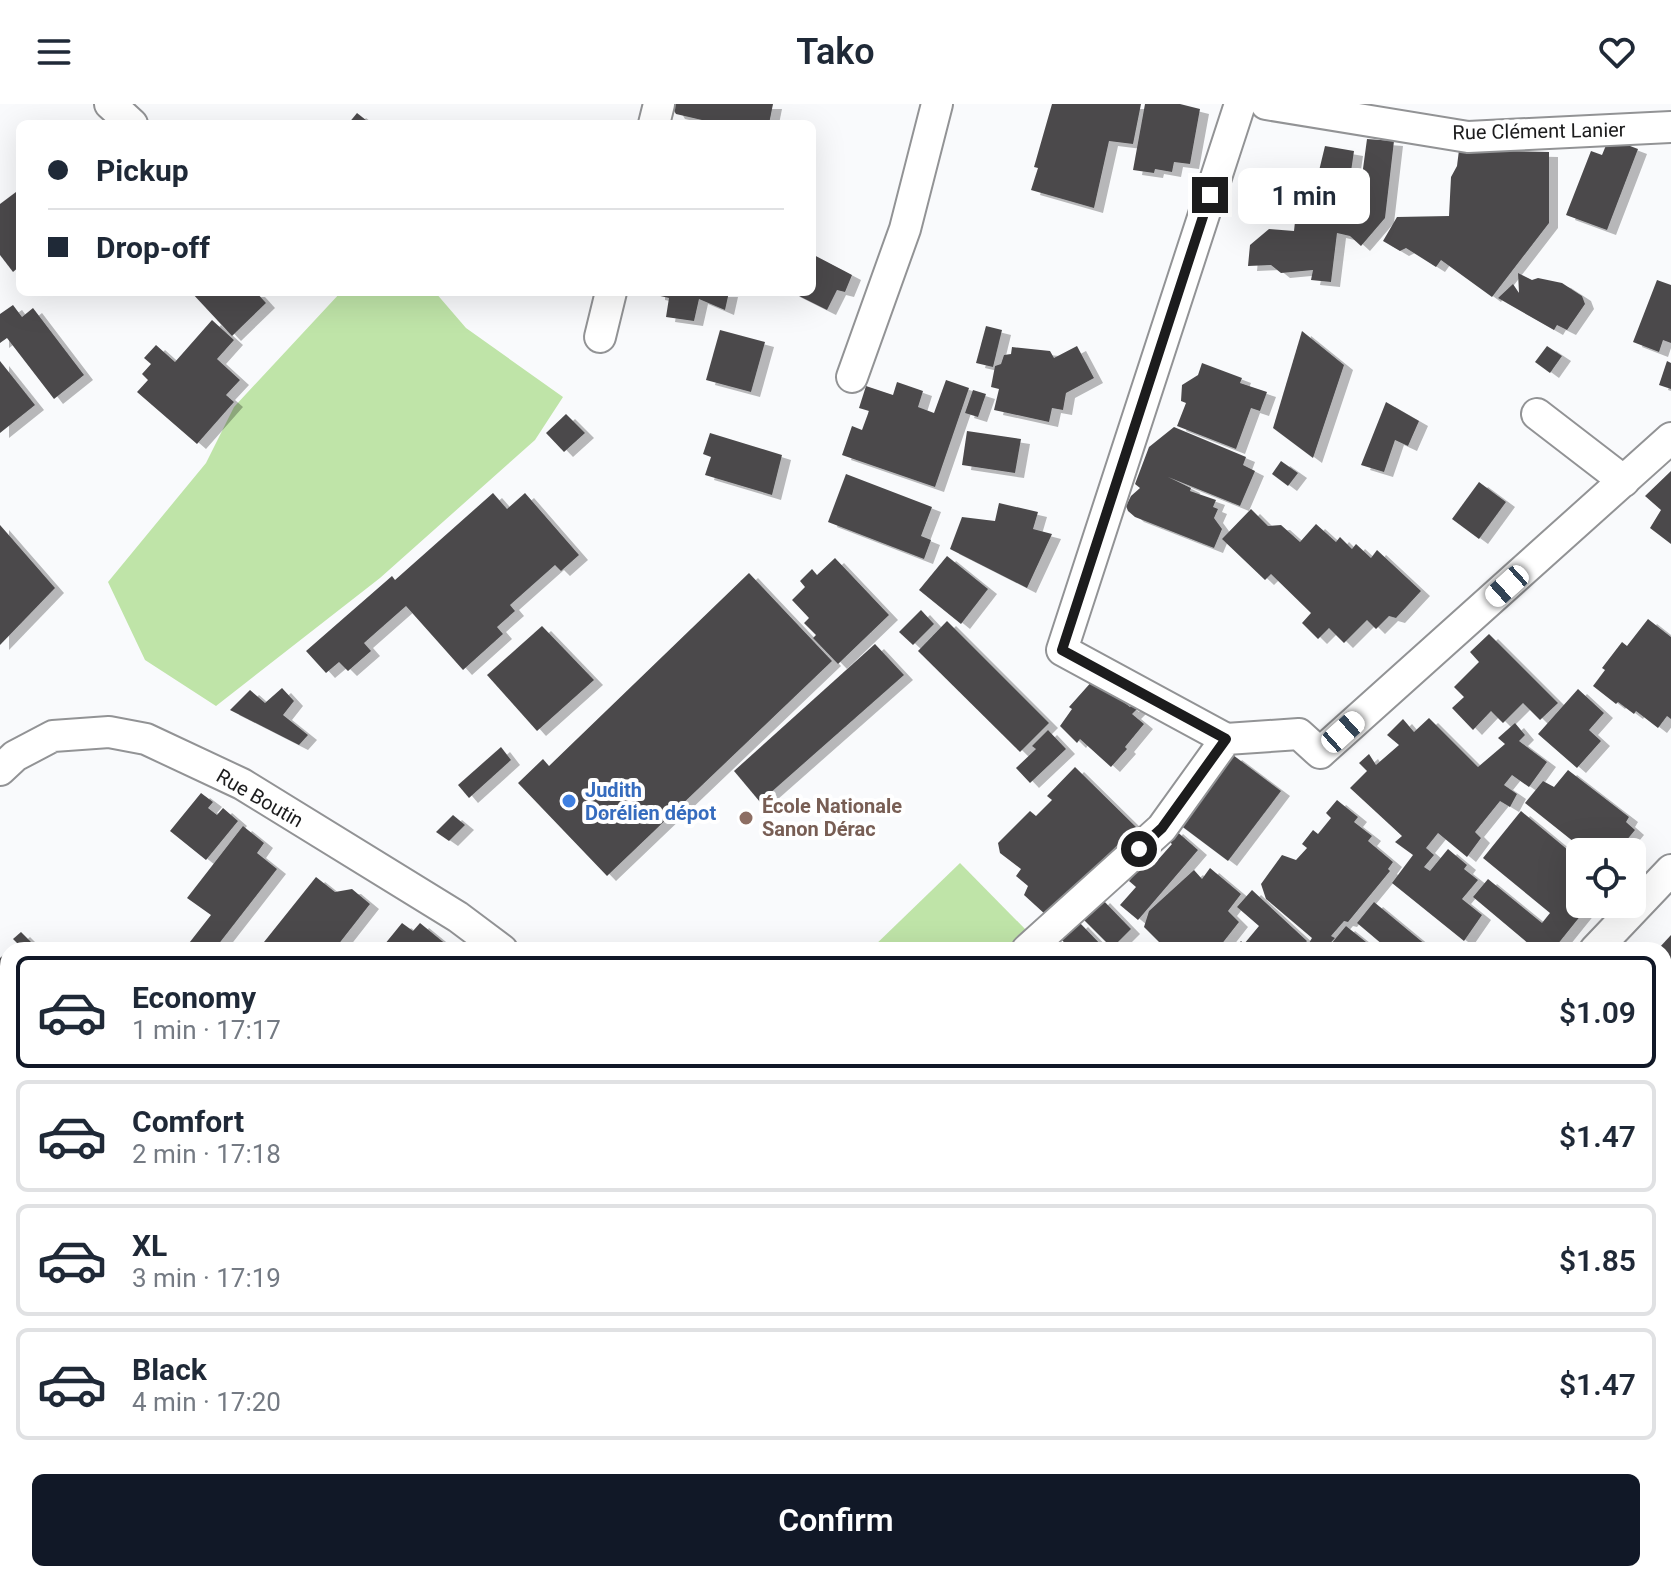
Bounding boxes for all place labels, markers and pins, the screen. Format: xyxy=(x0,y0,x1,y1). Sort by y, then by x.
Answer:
place label: Judith Dorélien dépot xyxy=(585,778,716,825)
marker: Judith Dorélien dépot xyxy=(560,792,578,810)
place label: École Nationale Sanon Dérac xyxy=(762,794,902,841)
marker: École Nationale Sanon Dérac xyxy=(737,809,755,827)

